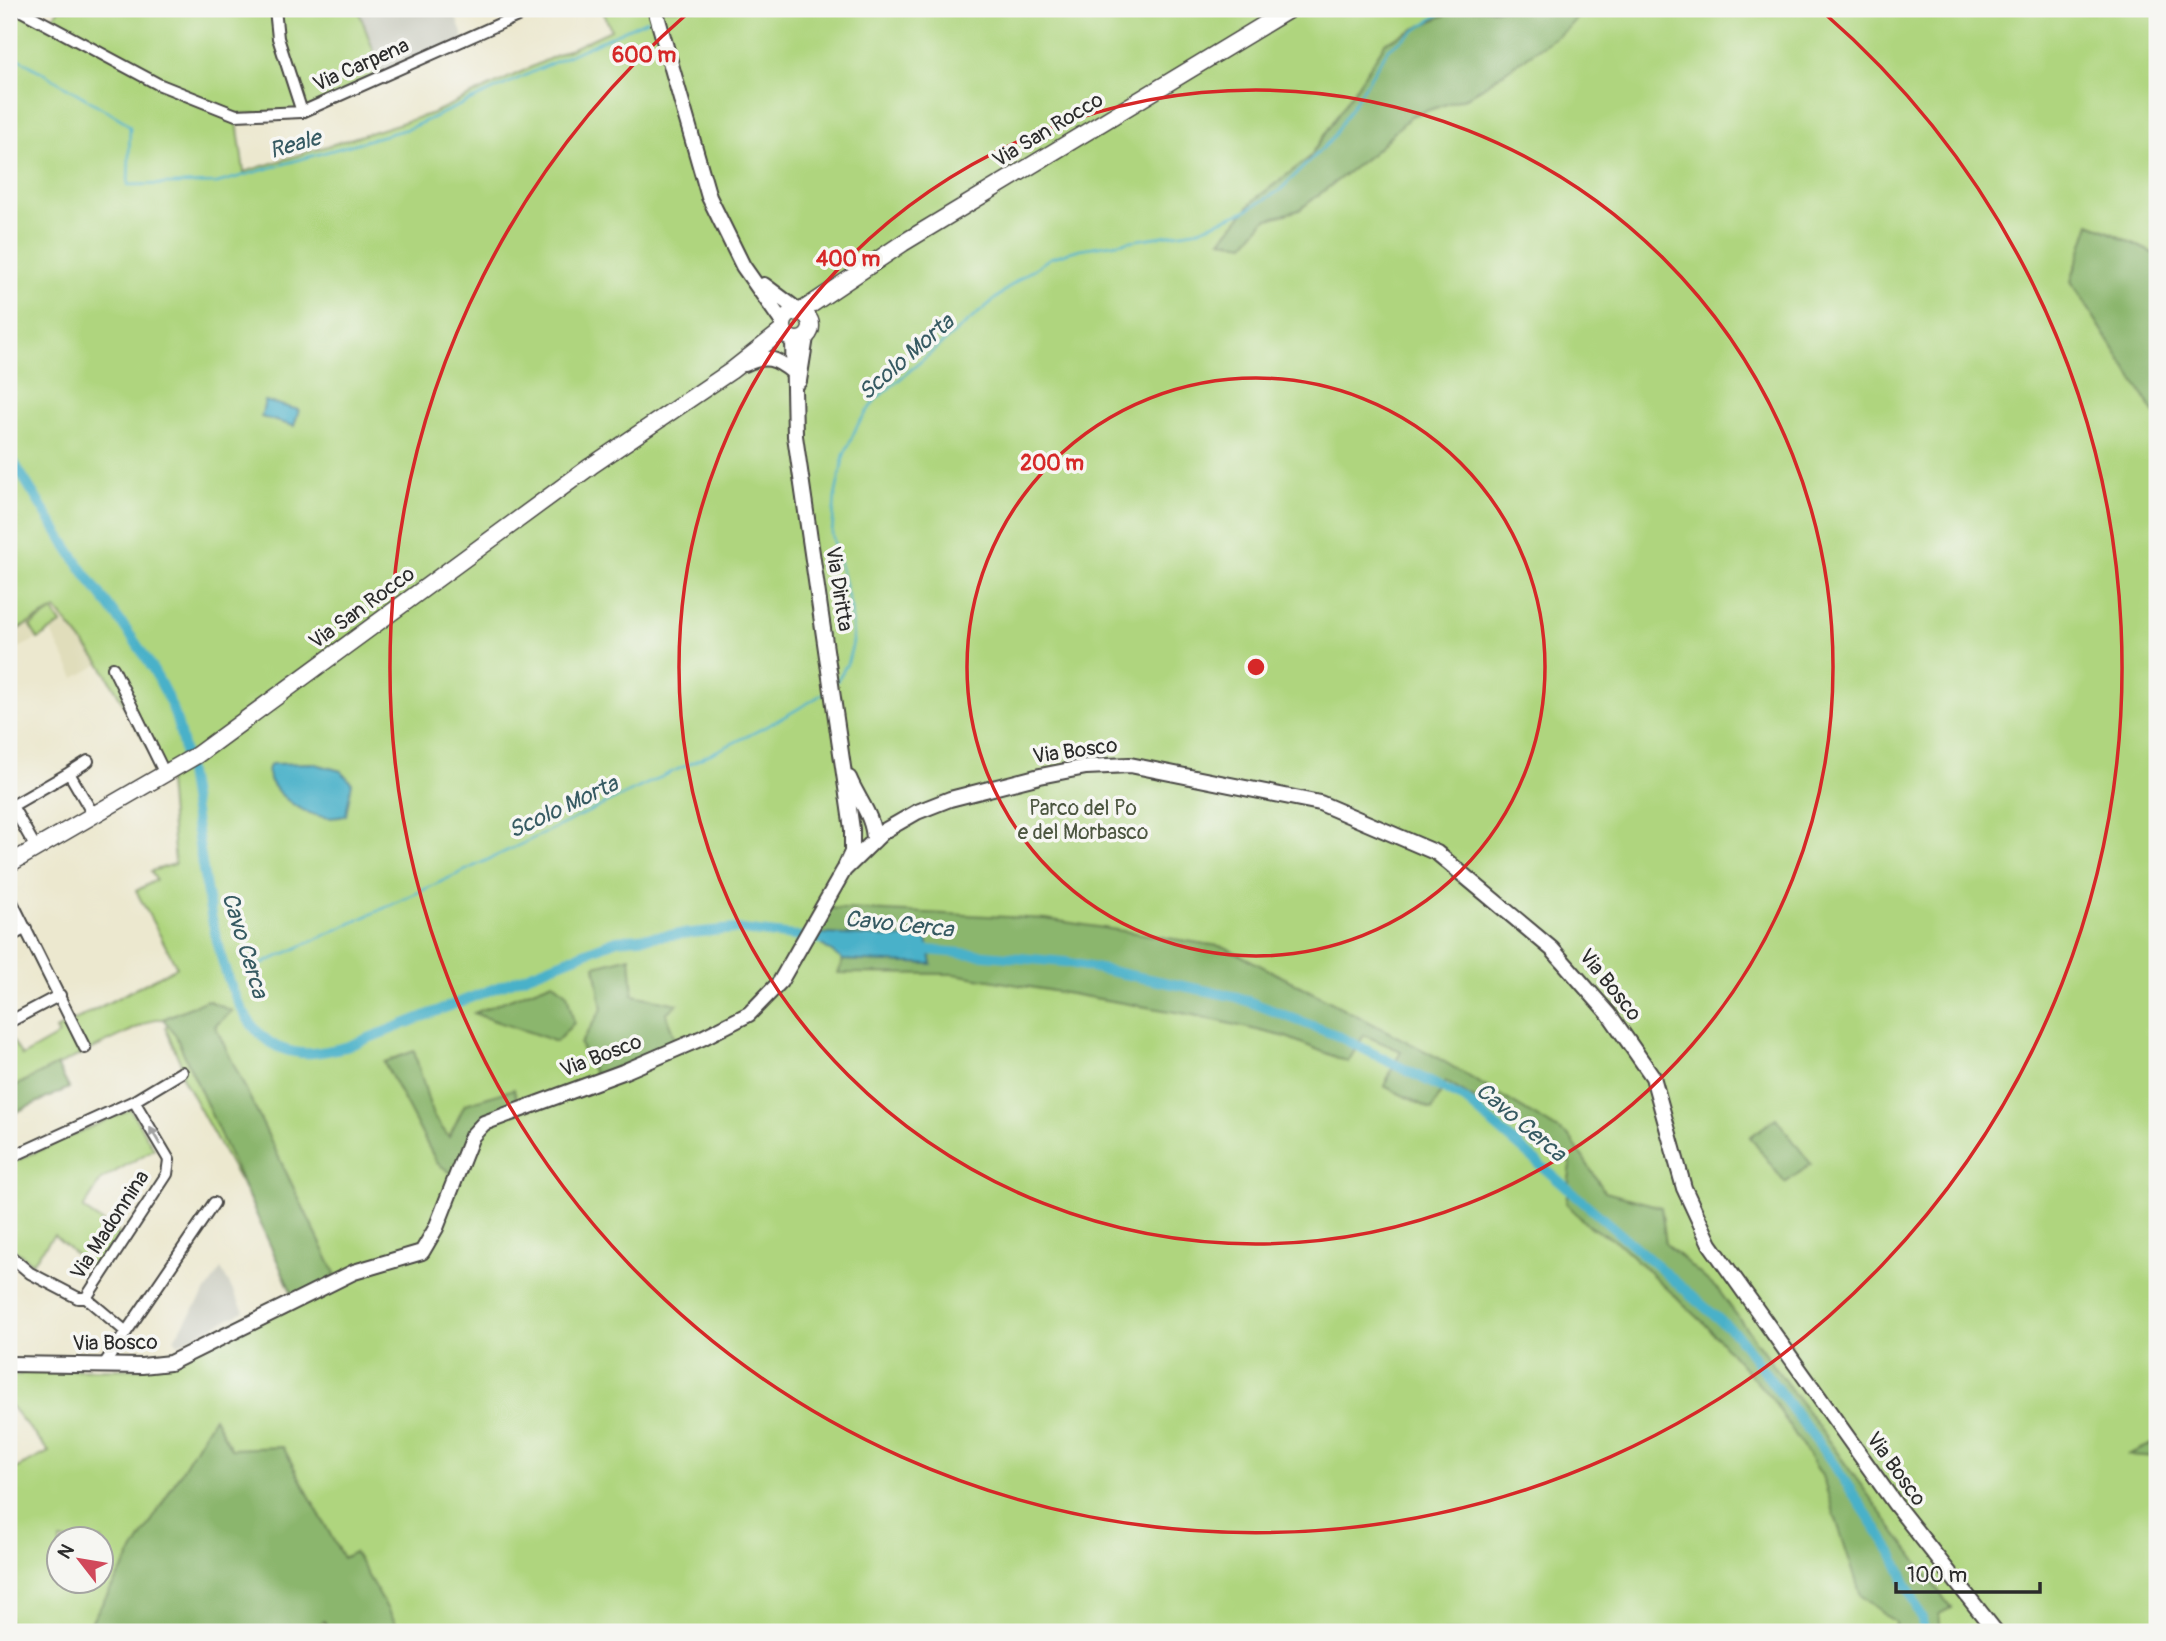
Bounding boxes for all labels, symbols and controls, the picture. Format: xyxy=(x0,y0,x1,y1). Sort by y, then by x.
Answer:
street label: Via Carpena xyxy=(309,32,413,98)
text: 600 m xyxy=(612,42,676,69)
street label: Via San Rocco xyxy=(988,86,1108,174)
water label: Reale xyxy=(266,122,327,165)
text: 400 m xyxy=(816,246,880,273)
water label: Scolo Morta xyxy=(852,307,961,406)
text: 200 m xyxy=(1020,450,1084,477)
street label: Via Diritta xyxy=(819,545,859,633)
street label: Via San Rocco xyxy=(304,560,420,656)
centre of rings xyxy=(1244,655,1268,679)
street label: Via Bosco xyxy=(1031,732,1119,770)
water label: Scolo Morta xyxy=(504,769,623,845)
park label: Parco del Po e del Morbasco xyxy=(1018,795,1148,846)
water label: Cavo Cerca xyxy=(215,889,275,1002)
water label: Cavo Cerca xyxy=(843,904,956,944)
street label: Via Bosco xyxy=(1573,943,1647,1027)
street label: Via Bosco xyxy=(556,1028,646,1084)
water label: Cavo Cerca xyxy=(1470,1076,1573,1169)
one-way arrow xyxy=(148,1127,161,1146)
street label: Via Madonnina xyxy=(65,1165,155,1285)
street label: Via Bosco xyxy=(72,1329,158,1357)
street label: Via Bosco xyxy=(1860,1427,1932,1511)
north arrow xyxy=(46,1526,116,1596)
text: N xyxy=(53,1540,80,1563)
scale bar xyxy=(1896,1550,2040,1594)
text: 100 m xyxy=(1907,1562,1967,1589)

